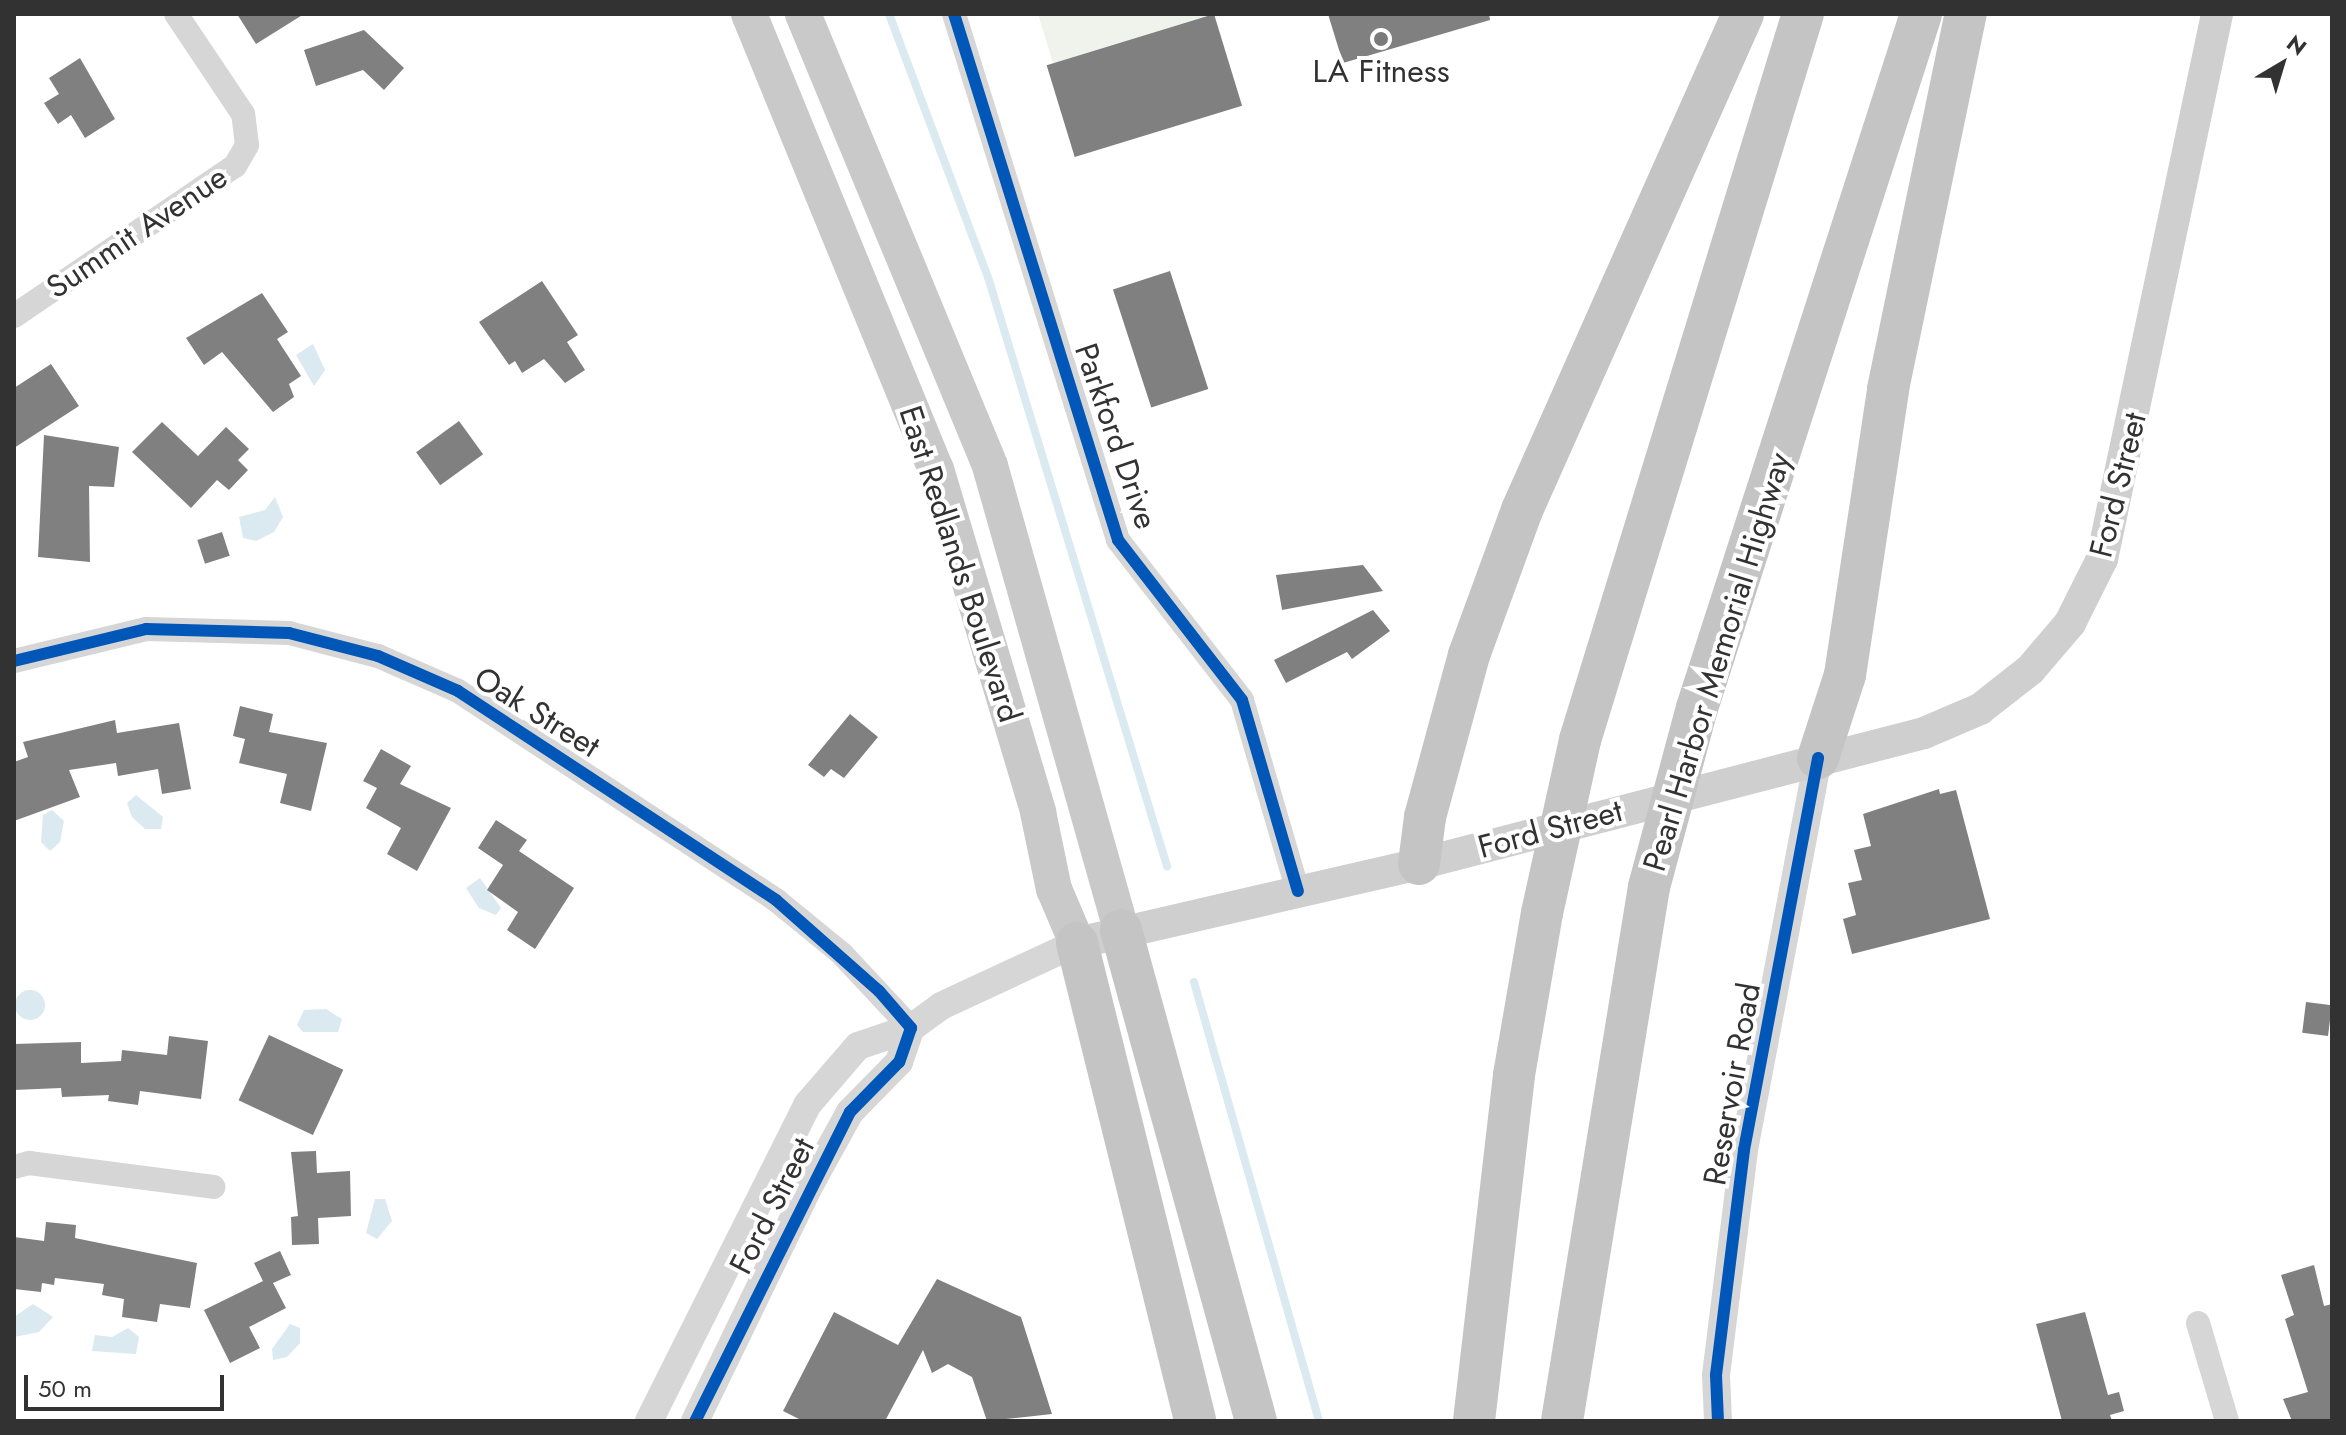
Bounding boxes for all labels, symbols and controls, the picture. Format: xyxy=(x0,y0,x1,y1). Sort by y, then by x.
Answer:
north arrow xyxy=(2242,24,2322,104)
text: N xyxy=(2280,27,2314,63)
marker: LA Fitness xyxy=(1372,30,1390,48)
place label: LA Fitness xyxy=(1312,52,1450,90)
street label: Summit Avenue xyxy=(39,157,235,307)
street label: Parkford Drive xyxy=(1066,338,1166,534)
street label: East Redlands Boulevard xyxy=(891,401,1029,727)
street label: Ford Street xyxy=(2082,409,2154,561)
street label: Pearl Harbor Memorial Highway xyxy=(1635,448,1799,876)
street label: Oak Street xyxy=(467,658,607,766)
street label: Ford Street xyxy=(1474,791,1626,867)
street label: Reservoir Road xyxy=(1695,980,1769,1188)
street label: Ford Street xyxy=(721,1131,823,1281)
scale bar xyxy=(28,1359,228,1409)
text: 50 m xyxy=(38,1371,92,1406)

